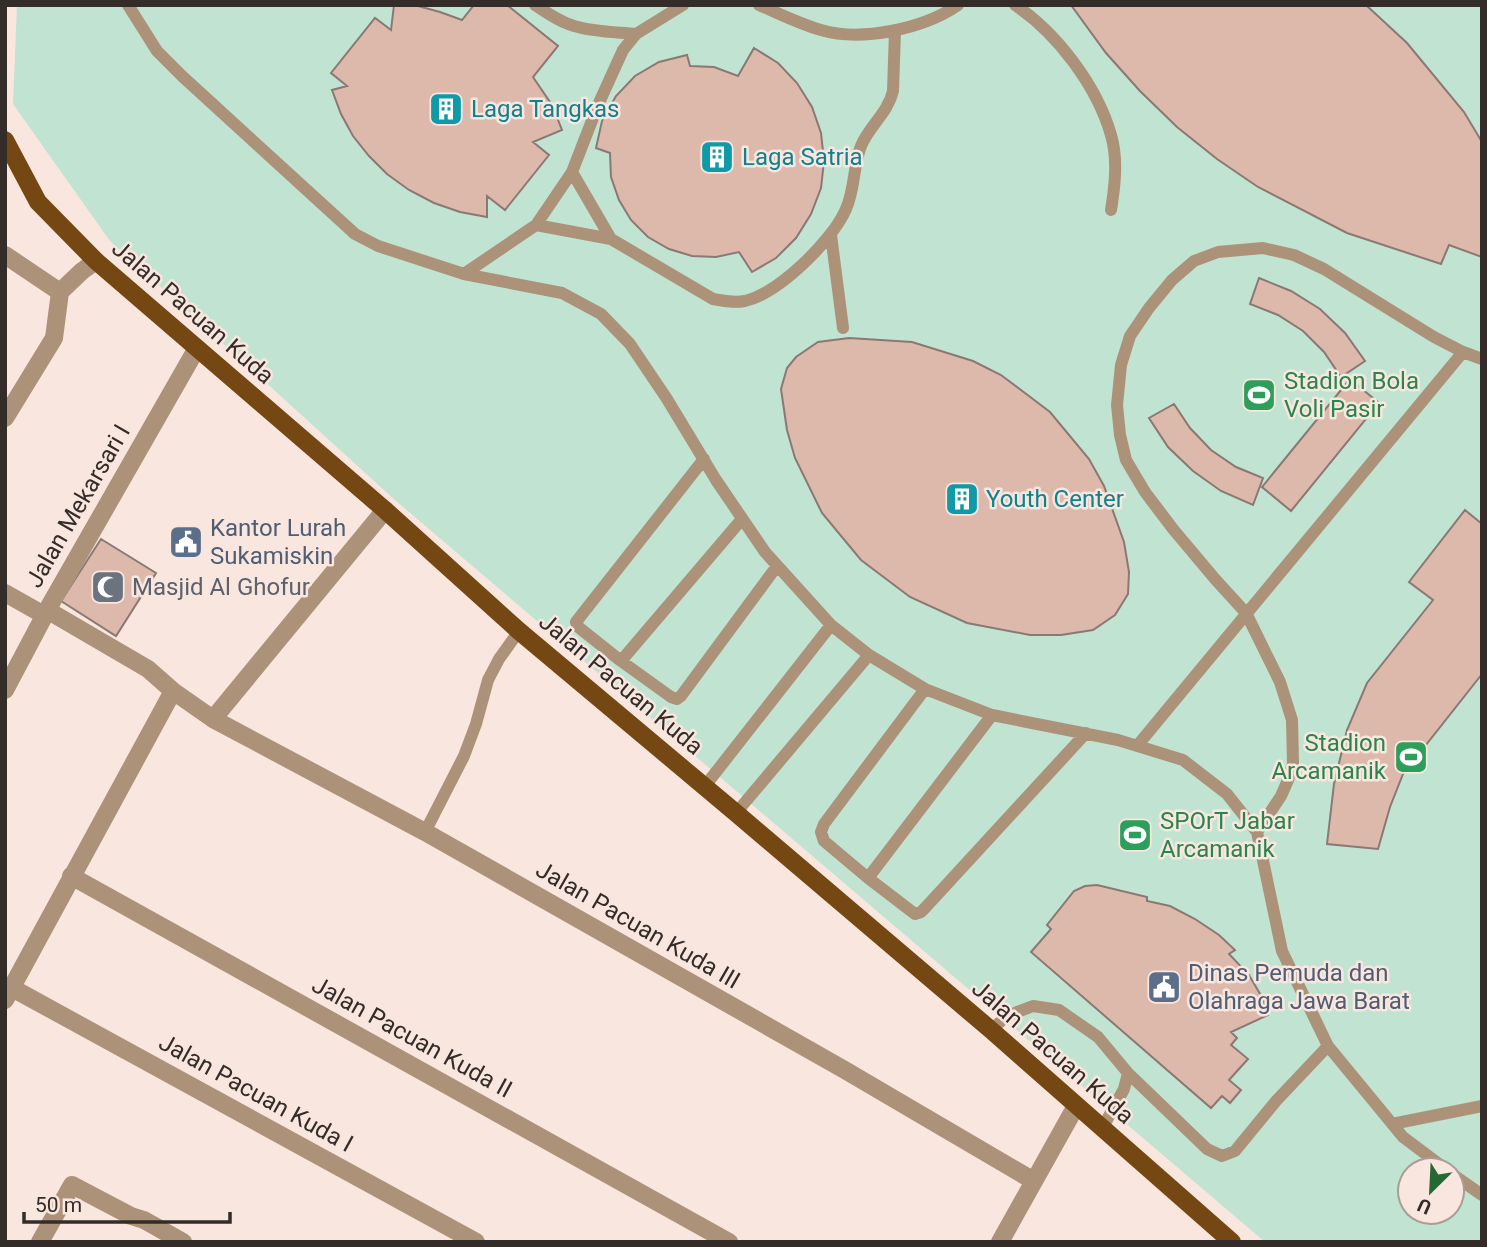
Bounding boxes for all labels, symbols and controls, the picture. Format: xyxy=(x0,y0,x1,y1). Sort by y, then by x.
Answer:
building icon: Laga Tangkas xyxy=(427,90,465,128)
place label: Laga Tangkas xyxy=(471,95,619,123)
building icon: Laga Satria xyxy=(698,138,736,176)
place label: Laga Satria xyxy=(742,143,863,171)
street label: Jalan Pacuan Kuda xyxy=(106,234,280,390)
place label: Stadion Bola Voli Pasir xyxy=(1284,367,1419,423)
sports icon: Stadion Bola Voli Pasir xyxy=(1240,376,1278,414)
street label: Jalan Mekarsari I xyxy=(20,420,136,592)
building icon: Youth Center xyxy=(943,480,981,518)
place label: Youth Center xyxy=(986,485,1124,513)
place label: Kantor Lurah Sukamiskin xyxy=(210,514,346,570)
public building icon: Kantor Lurah Sukamiskin xyxy=(167,523,205,561)
mosque icon: Masjid Al Ghofur xyxy=(89,568,127,606)
place label: Masjid Al Ghofur xyxy=(132,573,310,601)
street label: Jalan Pacuan Kuda xyxy=(533,607,709,761)
place label: Stadion Arcamanik xyxy=(1271,729,1387,785)
sports icon: Stadion Arcamanik xyxy=(1392,738,1430,776)
place label: SPOrT Jabar Arcamanik xyxy=(1160,807,1295,863)
sports icon: SPOrT Jabar Arcamanik xyxy=(1116,816,1154,854)
street label: Jalan Pacuan Kuda III xyxy=(531,855,745,995)
place label: Dinas Pemuda dan Olahraga Jawa Barat xyxy=(1188,959,1410,1015)
public building icon: Dinas Pemuda dan Olahraga Jawa Barat xyxy=(1145,968,1183,1006)
street label: Jalan Pacuan Kuda II xyxy=(307,970,517,1104)
street label: Jalan Pacuan Kuda xyxy=(966,974,1140,1130)
street label: Jalan Pacuan Kuda I xyxy=(154,1028,358,1158)
north arrow xyxy=(1396,1156,1466,1226)
scale bar xyxy=(24,1180,231,1224)
text: 50 m xyxy=(35,1193,82,1217)
text: U xyxy=(1414,1193,1435,1219)

